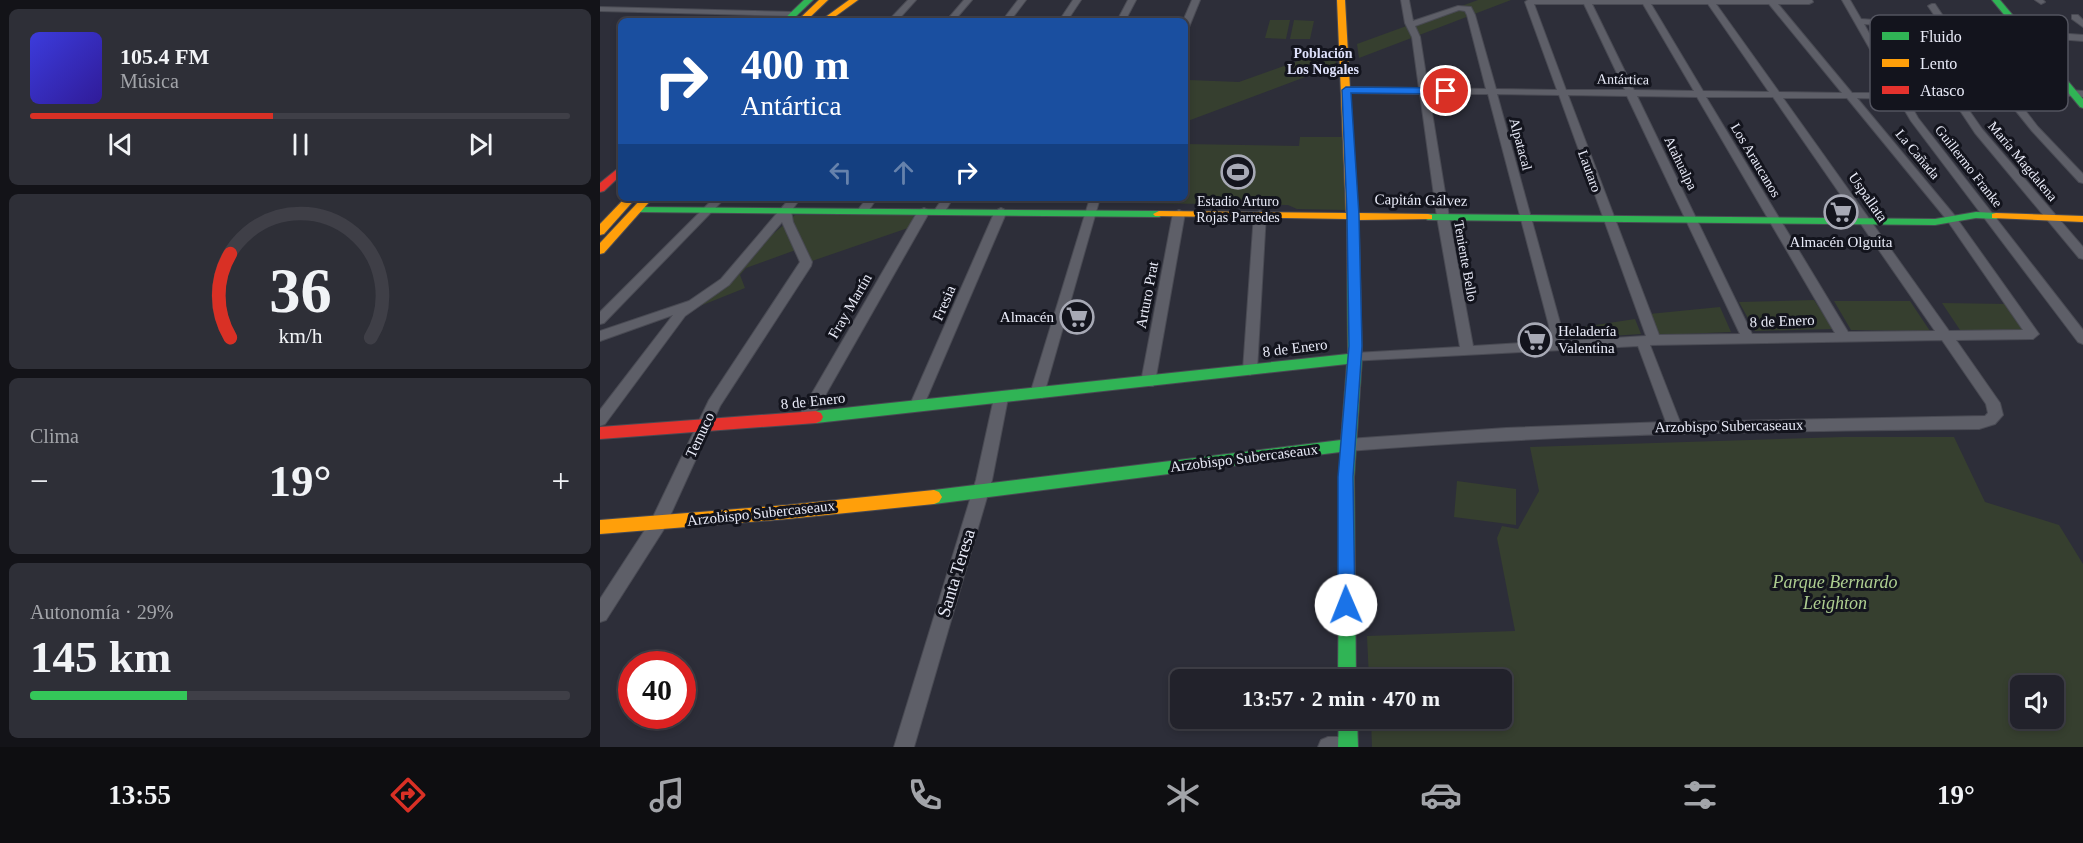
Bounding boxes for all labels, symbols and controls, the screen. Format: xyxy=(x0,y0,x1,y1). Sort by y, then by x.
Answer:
legend xyxy=(1870,15,2068,111)
text: Fluido xyxy=(1920,28,1962,45)
icon: right xyxy=(642,42,720,120)
text: 400 m xyxy=(741,42,850,88)
text: 105.4 FM xyxy=(120,44,209,69)
district label: Población Los Nogales xyxy=(1287,46,1360,77)
text: Lento xyxy=(1920,55,1957,72)
pin xyxy=(1420,65,1471,116)
text: Música xyxy=(120,70,179,92)
street label: Antártica xyxy=(1597,72,1650,87)
icon: arrive xyxy=(1429,74,1462,107)
text: Atasco xyxy=(1920,82,1964,99)
text: Antártica xyxy=(741,91,841,121)
street label: Alpatacal xyxy=(1506,116,1535,172)
street label: María Magdalena xyxy=(1985,119,2061,205)
street label: Los Araucanos xyxy=(1728,121,1784,200)
street label: Guillermo Franke xyxy=(1932,122,2005,210)
street label: La Cañada xyxy=(1893,126,1943,183)
icon: previous xyxy=(104,128,137,161)
icon: pause xyxy=(284,128,317,161)
icon: next xyxy=(464,128,497,161)
street label: Atahualpa xyxy=(1661,134,1700,193)
street label: Lautaro xyxy=(1575,148,1604,194)
sports icon: Estadio Arturo Rojas Parredes xyxy=(1220,154,1256,190)
icon: left xyxy=(824,156,857,189)
icon: ahead xyxy=(887,156,920,189)
icon: right xyxy=(950,156,983,189)
street label: Uspallata xyxy=(1845,169,1891,225)
street label: Capitán Gálvez xyxy=(1374,191,1468,209)
place label: Estadio Arturo Rojas Parredes xyxy=(1196,194,1280,225)
supermarket icon: Almacén Olguita xyxy=(1823,194,1859,230)
street label: Teniente Bello xyxy=(1451,219,1480,303)
place label: Almacén Olguita xyxy=(1790,234,1893,250)
text: 36 xyxy=(269,256,331,325)
street label: Arturo Prat xyxy=(1133,259,1161,330)
street label: Fray Martín xyxy=(825,270,875,341)
street label: Fresia xyxy=(929,283,959,323)
supermarket icon: Almacén xyxy=(1059,299,1095,335)
place label: Almacén xyxy=(1000,309,1055,325)
street label: 8 de Enero xyxy=(1749,312,1815,330)
supermarket icon: Heladería Valentina xyxy=(1517,322,1553,358)
place label: Heladería Valentina xyxy=(1558,323,1617,356)
text: km/h xyxy=(278,325,322,349)
street label: 8 de Enero xyxy=(1262,336,1328,360)
street label: 8 de Enero xyxy=(780,390,846,412)
street label: Temuco xyxy=(683,410,717,460)
street label: Arzobispo Subercaseaux xyxy=(1655,417,1804,435)
text: Clima xyxy=(30,425,79,447)
street label: Arzobispo Subercaseaux xyxy=(1169,441,1319,475)
text: 19° xyxy=(269,456,332,506)
text: − xyxy=(30,463,49,499)
text: + xyxy=(551,463,570,499)
street label: Arzobispo Subercaseaux xyxy=(686,497,836,529)
street label: Santa Teresa xyxy=(933,527,979,619)
park label: Parque Bernardo Leighton xyxy=(1771,572,1898,613)
position arrow xyxy=(1314,573,1378,637)
text: Autonomía · 29% xyxy=(30,601,173,623)
text: 145 km xyxy=(30,632,171,682)
speed limit sign: 40 xyxy=(618,651,696,729)
map controls xyxy=(2010,675,2064,729)
button: sound xyxy=(2010,675,2064,729)
text: 13:57 · 2 min · 470 m xyxy=(1242,686,1440,711)
icon: directions xyxy=(387,774,429,816)
icon: music xyxy=(646,774,688,816)
icon: phone xyxy=(904,774,946,816)
icon: climate xyxy=(1162,774,1204,816)
icon: car xyxy=(1420,774,1462,816)
icon: filters xyxy=(1679,774,1721,816)
text: 13:55 xyxy=(108,780,171,810)
text: 19° xyxy=(1937,780,1975,810)

